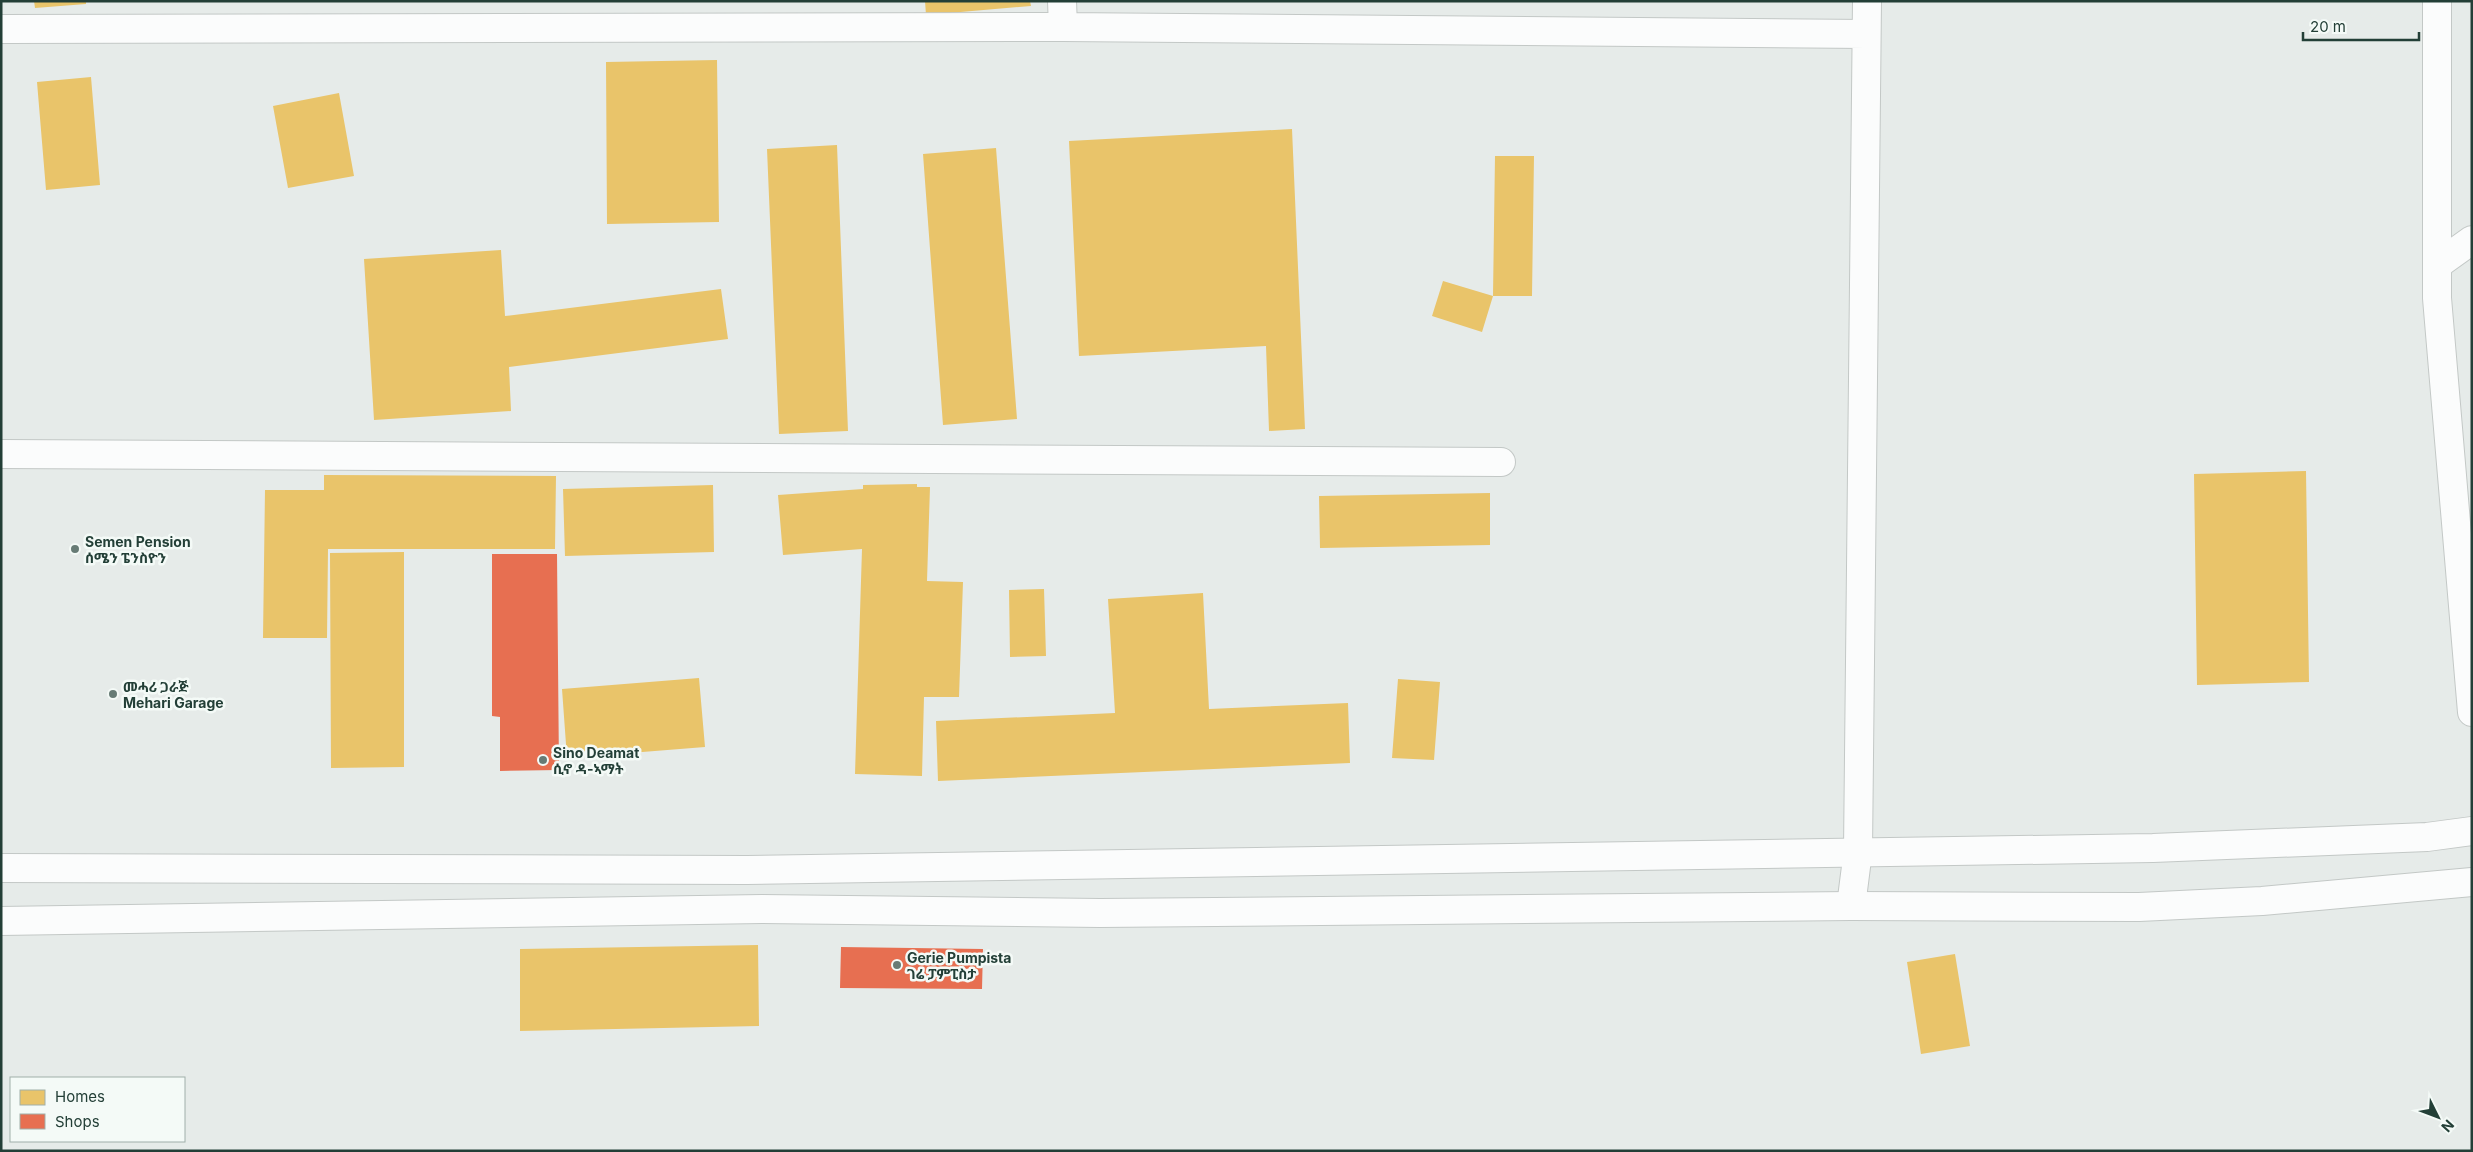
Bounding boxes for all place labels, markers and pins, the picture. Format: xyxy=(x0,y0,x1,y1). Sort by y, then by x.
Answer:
place label: Semen Pension ሰሜን ፔንስዮን xyxy=(85,533,191,566)
marker: Semen Pension ሰሜን ፔንስዮን xyxy=(69,543,81,555)
place label: መሓሪ ጋራጅ Mehari Garage xyxy=(123,678,224,711)
marker: መሓሪ ጋራጅ Mehari Garage xyxy=(107,688,119,700)
place label: Sino Deamat ሲኖ ዳ-ኣማት xyxy=(553,744,639,777)
marker: Sino Deamat ሲኖ ዳ-ኣማት xyxy=(537,754,549,766)
place label: Gerie Pumpista ገሬ ፓምፒስታ xyxy=(907,949,1011,982)
marker: Gerie Pumpista ገሬ ፓምፒስታ xyxy=(891,959,903,971)

